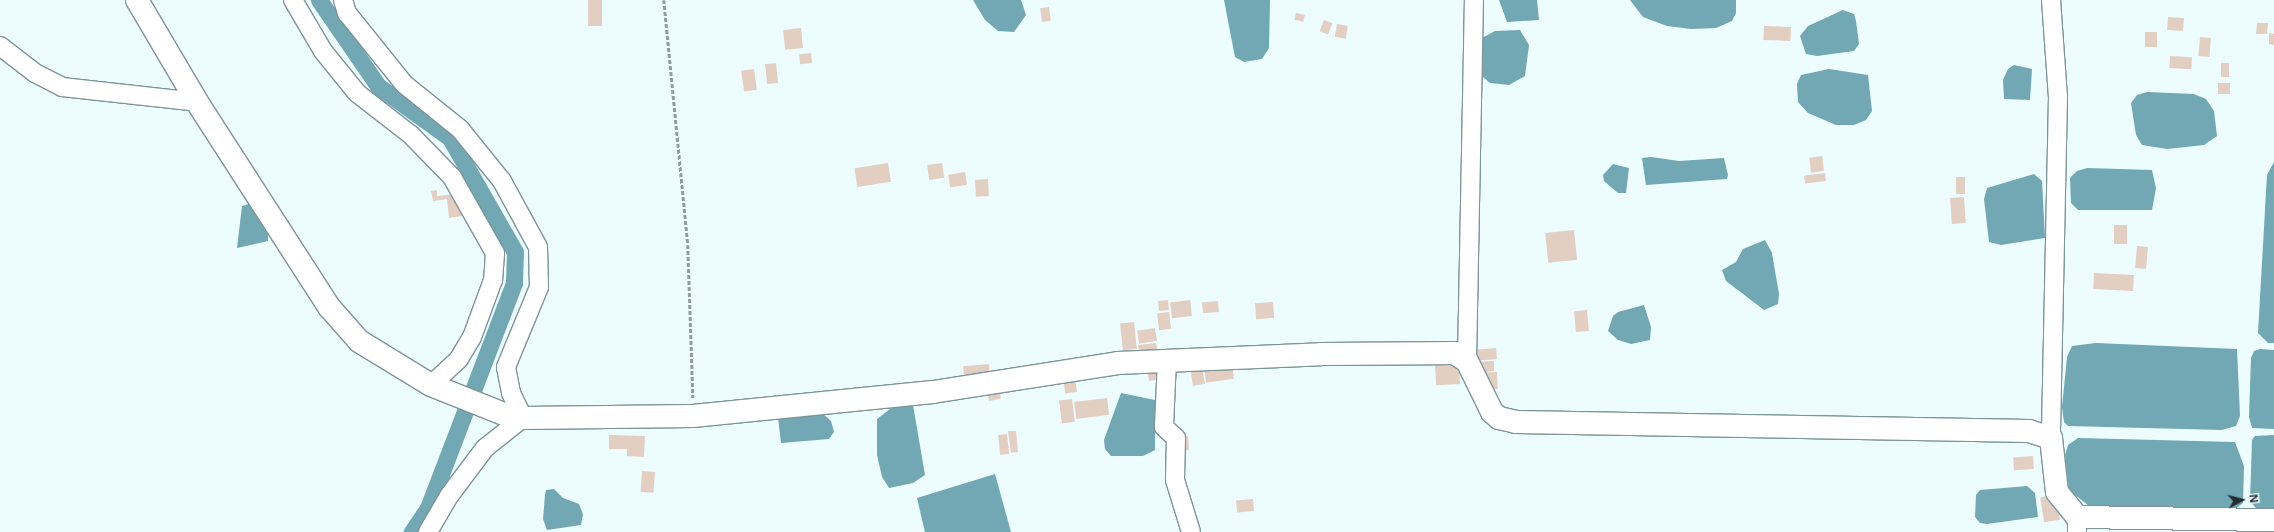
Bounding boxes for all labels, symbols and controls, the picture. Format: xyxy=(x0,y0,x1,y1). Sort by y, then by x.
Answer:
north arrow xyxy=(2222,480,2262,520)
text: N xyxy=(2246,493,2262,504)

